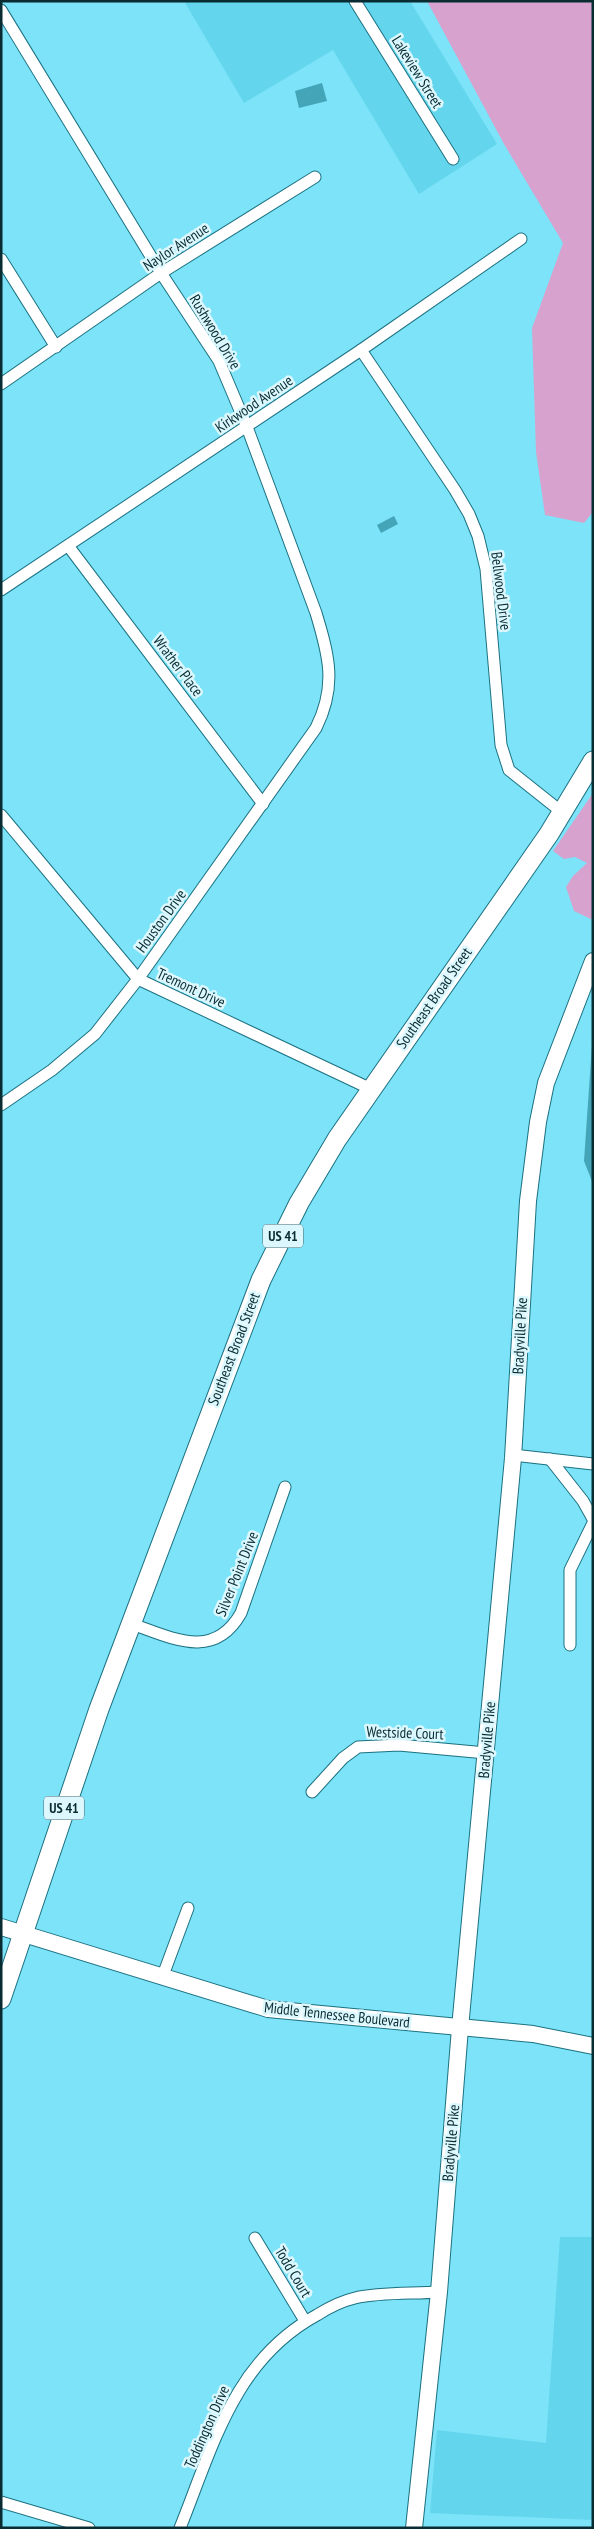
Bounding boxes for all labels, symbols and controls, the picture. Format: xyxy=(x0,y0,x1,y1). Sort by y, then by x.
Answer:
street label: Lakeview Street xyxy=(388,32,447,111)
street label: Naylor Avenue xyxy=(139,218,212,275)
street label: Rushwood Drive xyxy=(186,291,245,373)
street label: Kirkwood Avenue xyxy=(211,371,296,436)
street label: Bellwood Drive xyxy=(487,551,516,631)
street label: Wrather Place xyxy=(149,631,207,700)
street label: Houston Drive xyxy=(131,885,190,956)
street label: Southeast Broad Street xyxy=(392,943,476,1052)
street label: Tremont Drive xyxy=(154,963,228,1012)
road number: US 41 xyxy=(263,1224,303,1248)
street label: Southeast Broad Street xyxy=(203,1290,264,1408)
street label: Bradyville Pike xyxy=(508,1297,531,1375)
street label: Silver Point Drive xyxy=(211,1529,262,1619)
street label: Bradyville Pike xyxy=(474,1701,499,1779)
street label: Westside Court xyxy=(366,1722,444,1743)
road number: US 41 xyxy=(44,1796,84,1820)
street label: Middle Tennessee Boulevard xyxy=(263,1997,411,2032)
street label: Bradyville Pike xyxy=(438,2104,463,2182)
street label: Todd Court xyxy=(271,2243,316,2301)
street label: Toddington Drive xyxy=(180,2383,233,2471)

